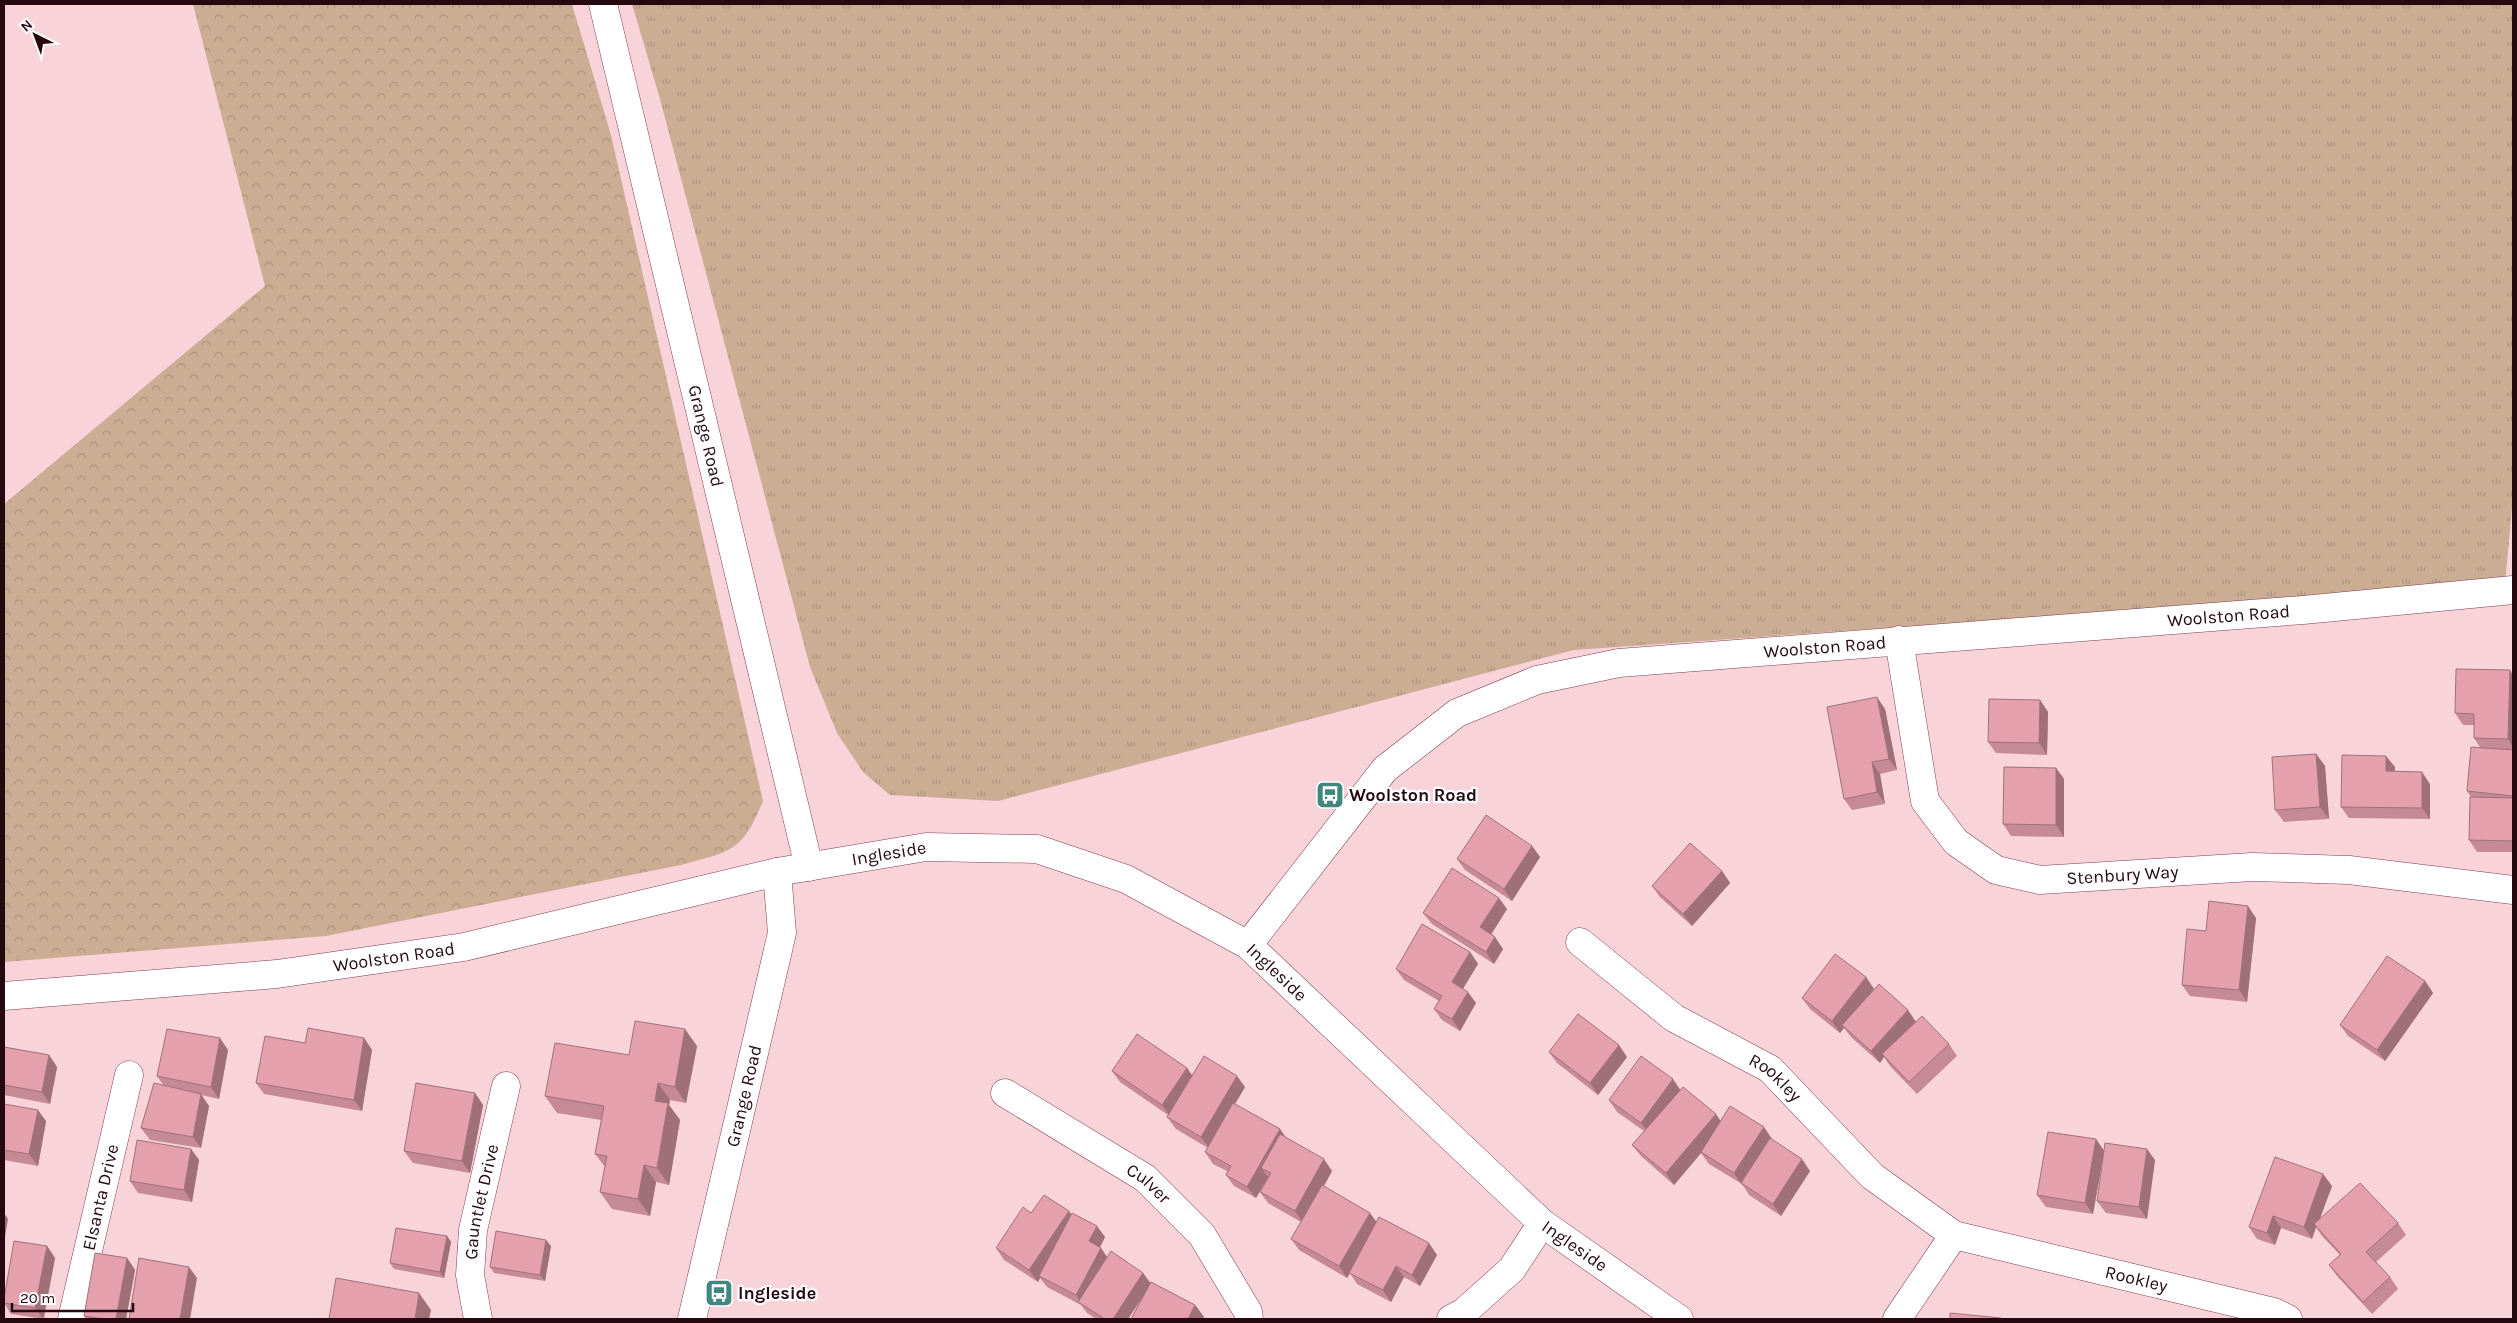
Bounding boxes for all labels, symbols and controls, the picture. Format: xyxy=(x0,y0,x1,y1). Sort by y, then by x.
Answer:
north arrow xyxy=(10,10,60,60)
text: N xyxy=(17,16,36,35)
street label: Grange Road xyxy=(683,383,729,489)
street label: Woolston Road xyxy=(2166,600,2291,631)
street label: Woolston Road xyxy=(1763,631,1887,663)
bus stop icon: Woolston Road xyxy=(1315,780,1345,810)
place label: Woolston Road xyxy=(1349,784,1477,806)
street label: Ingleside xyxy=(850,836,928,870)
street label: Stenbury Way xyxy=(2066,860,2180,889)
street label: Woolston Road xyxy=(331,937,456,977)
street label: Ingleside xyxy=(1242,938,1312,1006)
street label: Grange Road xyxy=(721,1043,767,1149)
street label: Rookley xyxy=(1745,1049,1807,1107)
street label: Elsanta Drive xyxy=(77,1142,123,1253)
street label: Gauntlet Drive xyxy=(460,1142,503,1260)
street label: Culver xyxy=(1122,1158,1176,1209)
street label: Ingleside xyxy=(1538,1215,1612,1277)
street label: Rookley xyxy=(2103,1261,2170,1297)
bus stop icon: Ingleside xyxy=(704,1278,734,1308)
scale bar xyxy=(12,1280,134,1312)
place label: Ingleside xyxy=(738,1282,816,1304)
text: 20 m xyxy=(20,1289,55,1307)

